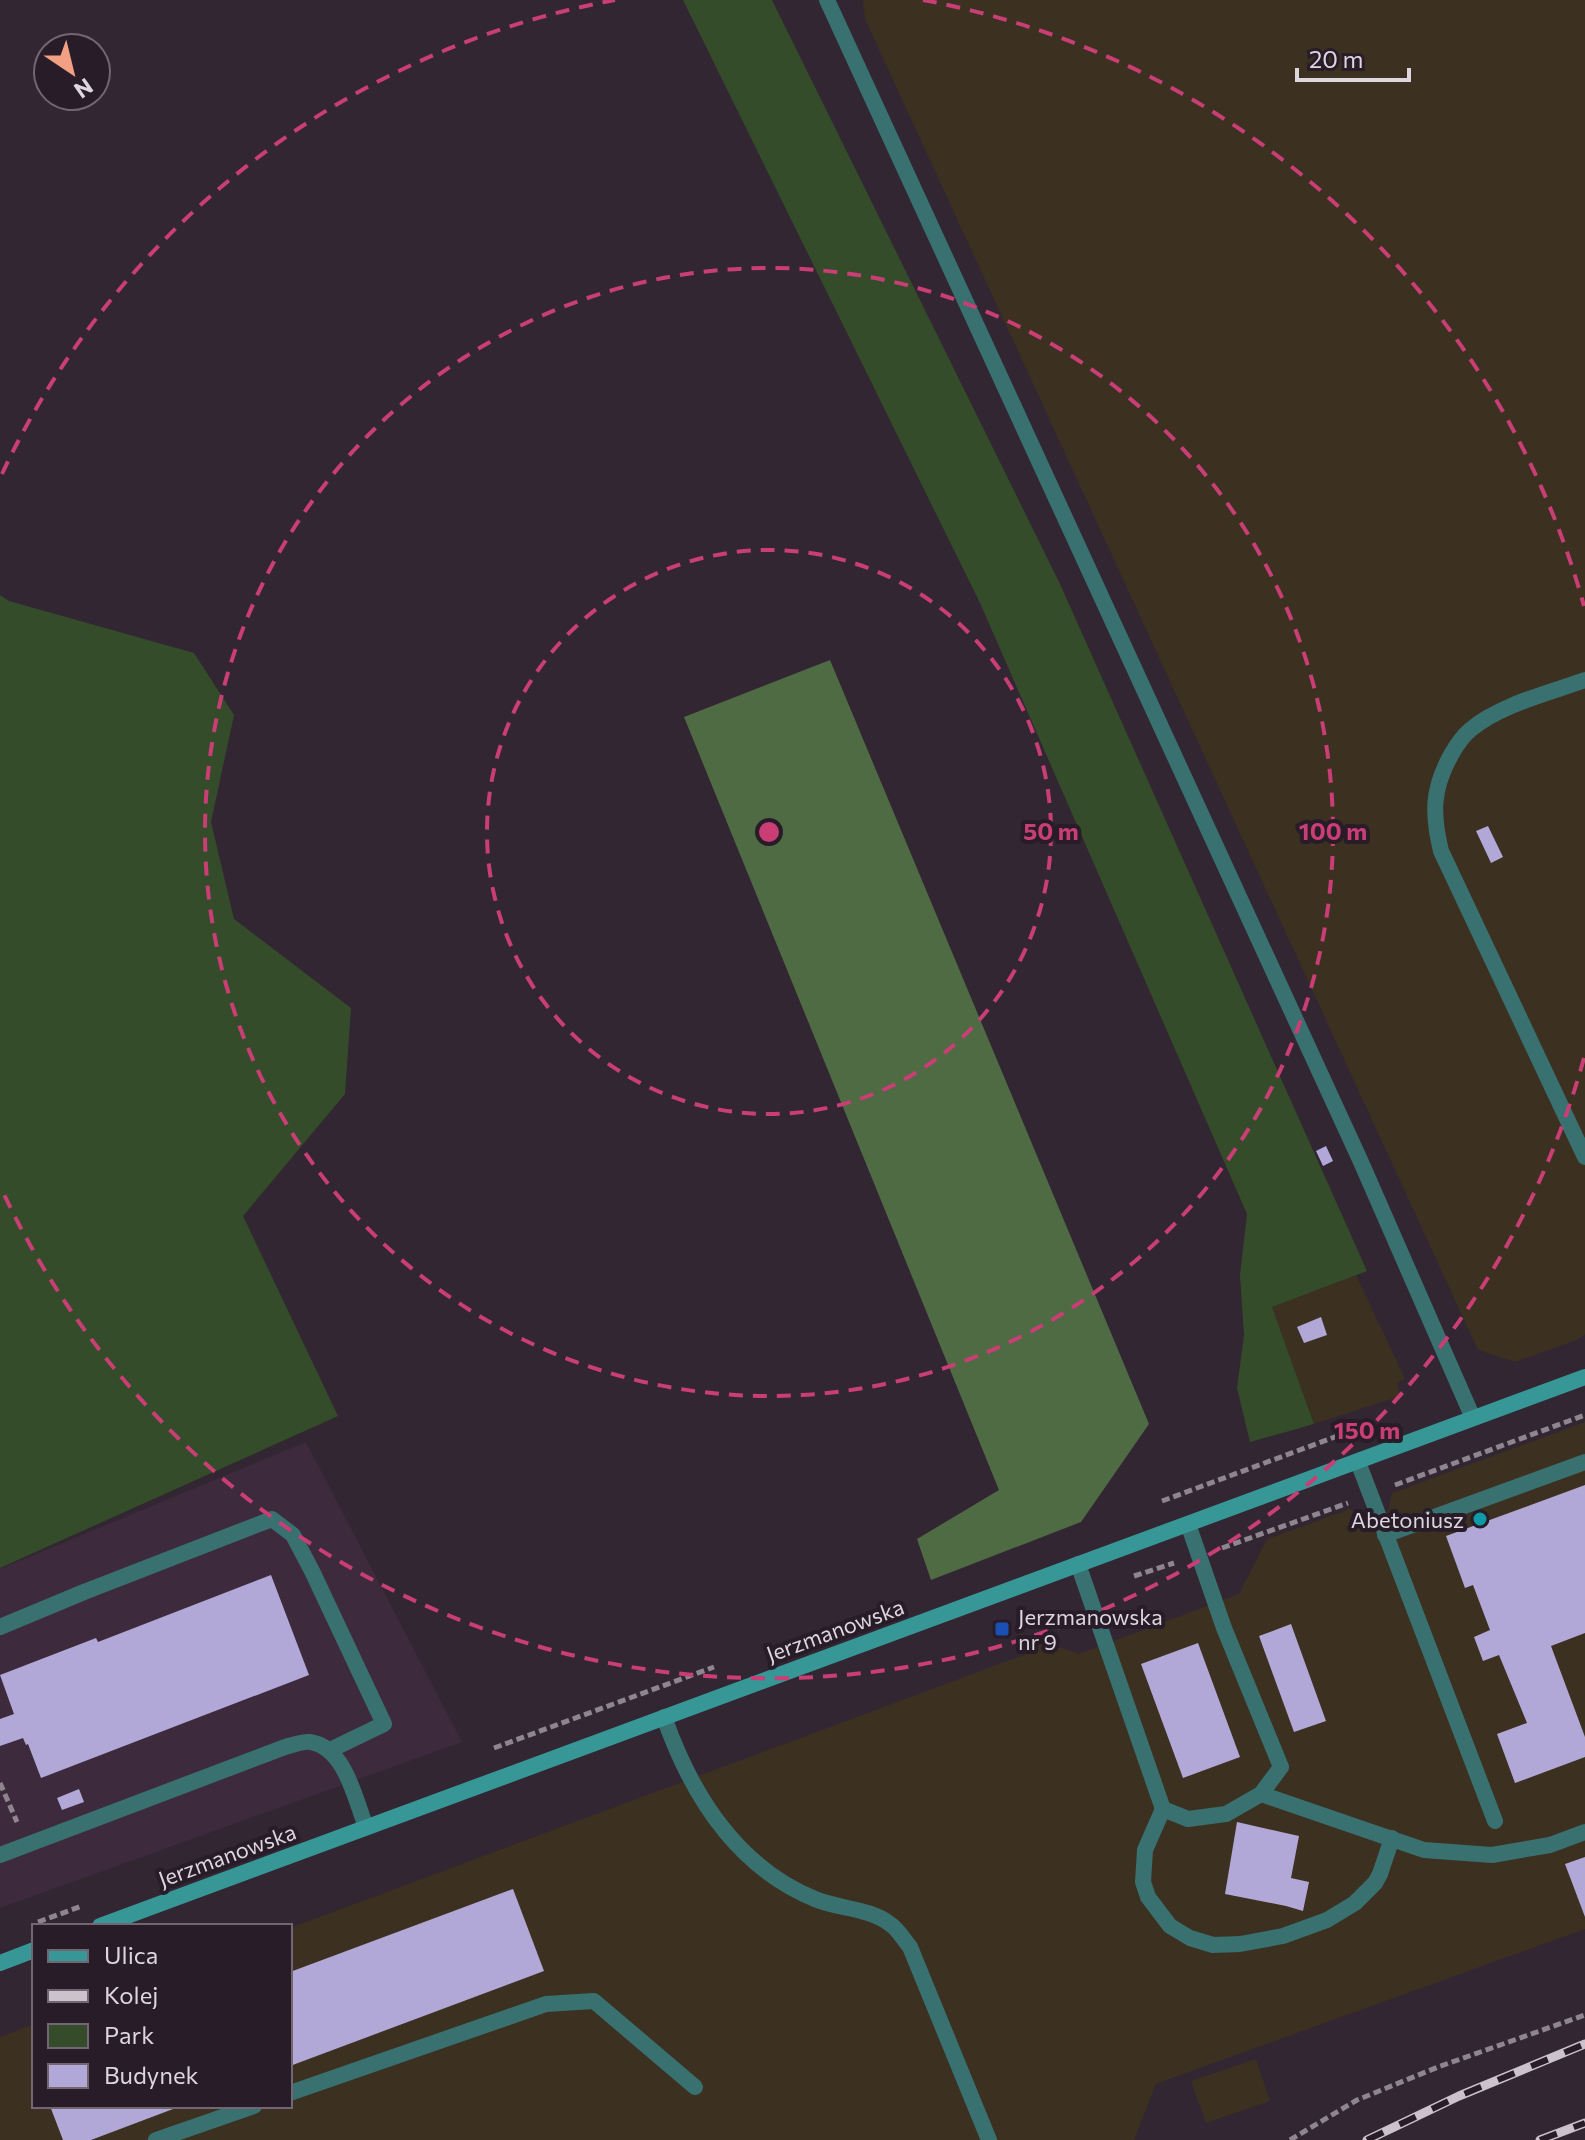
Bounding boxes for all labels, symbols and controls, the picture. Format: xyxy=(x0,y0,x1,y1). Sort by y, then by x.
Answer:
north arrow xyxy=(32,32,112,112)
scale bar xyxy=(1297,32,1409,82)
text: 20 m xyxy=(1309,44,1363,73)
text: N xyxy=(69,73,98,105)
text: 50 m xyxy=(1023,816,1079,845)
text: 100 m xyxy=(1299,816,1367,845)
centre of rings xyxy=(755,818,783,846)
text: 150 m xyxy=(1334,1415,1400,1444)
place label: Abetoniusz xyxy=(1351,1506,1464,1533)
marker: Abetoniusz xyxy=(1471,1510,1489,1528)
street label: Jerzmanowska xyxy=(762,1593,908,1667)
place label: Jerzmanowska nr 9 xyxy=(1018,1603,1163,1655)
marker: Jerzmanowska nr 9 xyxy=(993,1620,1011,1638)
street label: Jerzmanowska xyxy=(154,1818,300,1892)
legend xyxy=(32,1924,292,2108)
text: Ulica xyxy=(104,1940,158,1969)
text: Kolej xyxy=(104,1980,158,2009)
text: Park xyxy=(104,2020,154,2049)
text: Budynek xyxy=(104,2060,199,2089)

